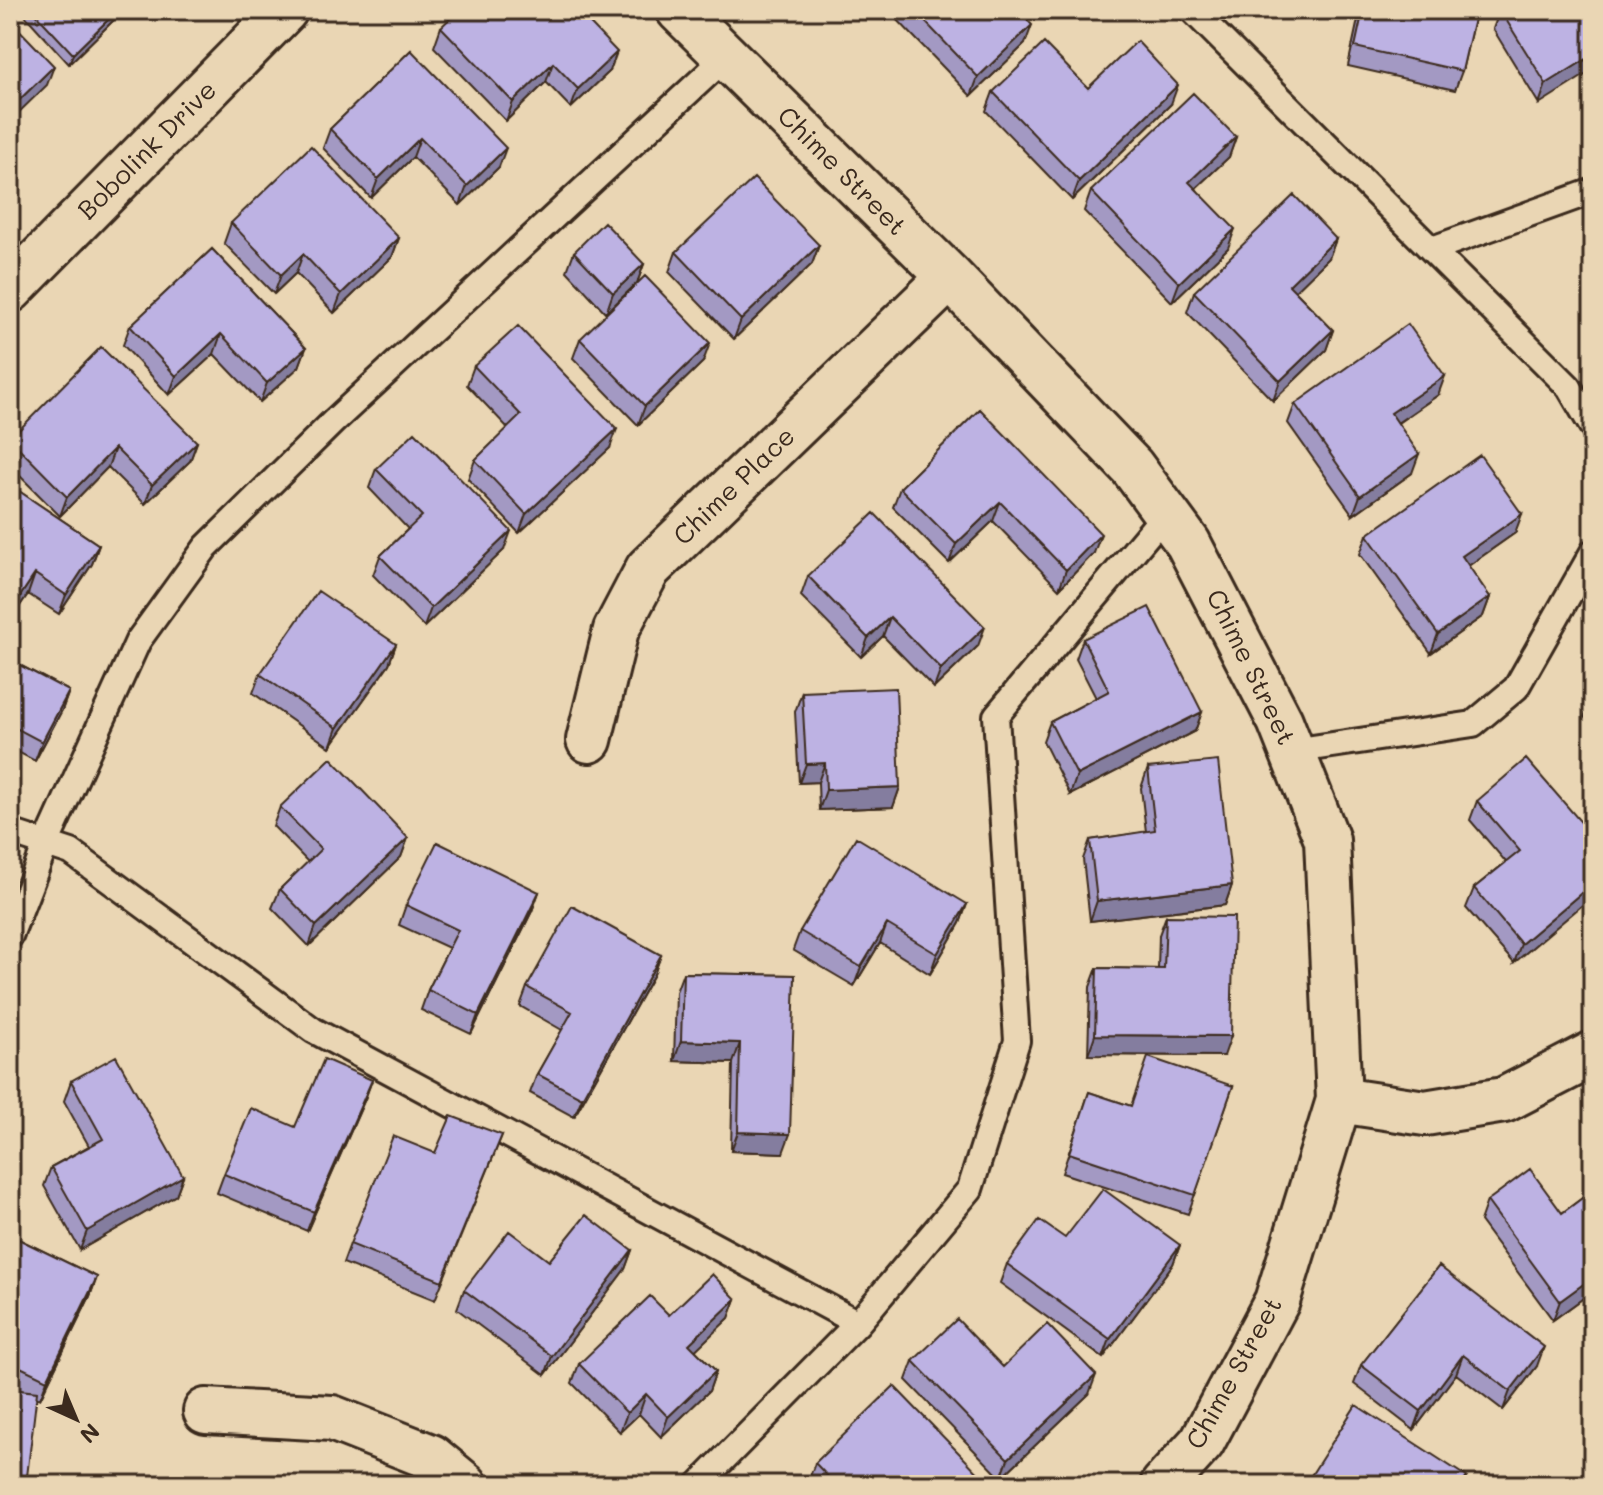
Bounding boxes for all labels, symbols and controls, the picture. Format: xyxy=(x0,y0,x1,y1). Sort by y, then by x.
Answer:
street label: Bobolink Drive xyxy=(69,72,223,226)
street label: Chime Street xyxy=(771,98,915,242)
street label: Chime Place xyxy=(665,419,801,552)
street label: Chime Street xyxy=(1200,583,1304,750)
street label: Chime Street xyxy=(1177,1290,1289,1455)
north arrow xyxy=(36,1379,116,1459)
text: N xyxy=(74,1418,106,1450)

